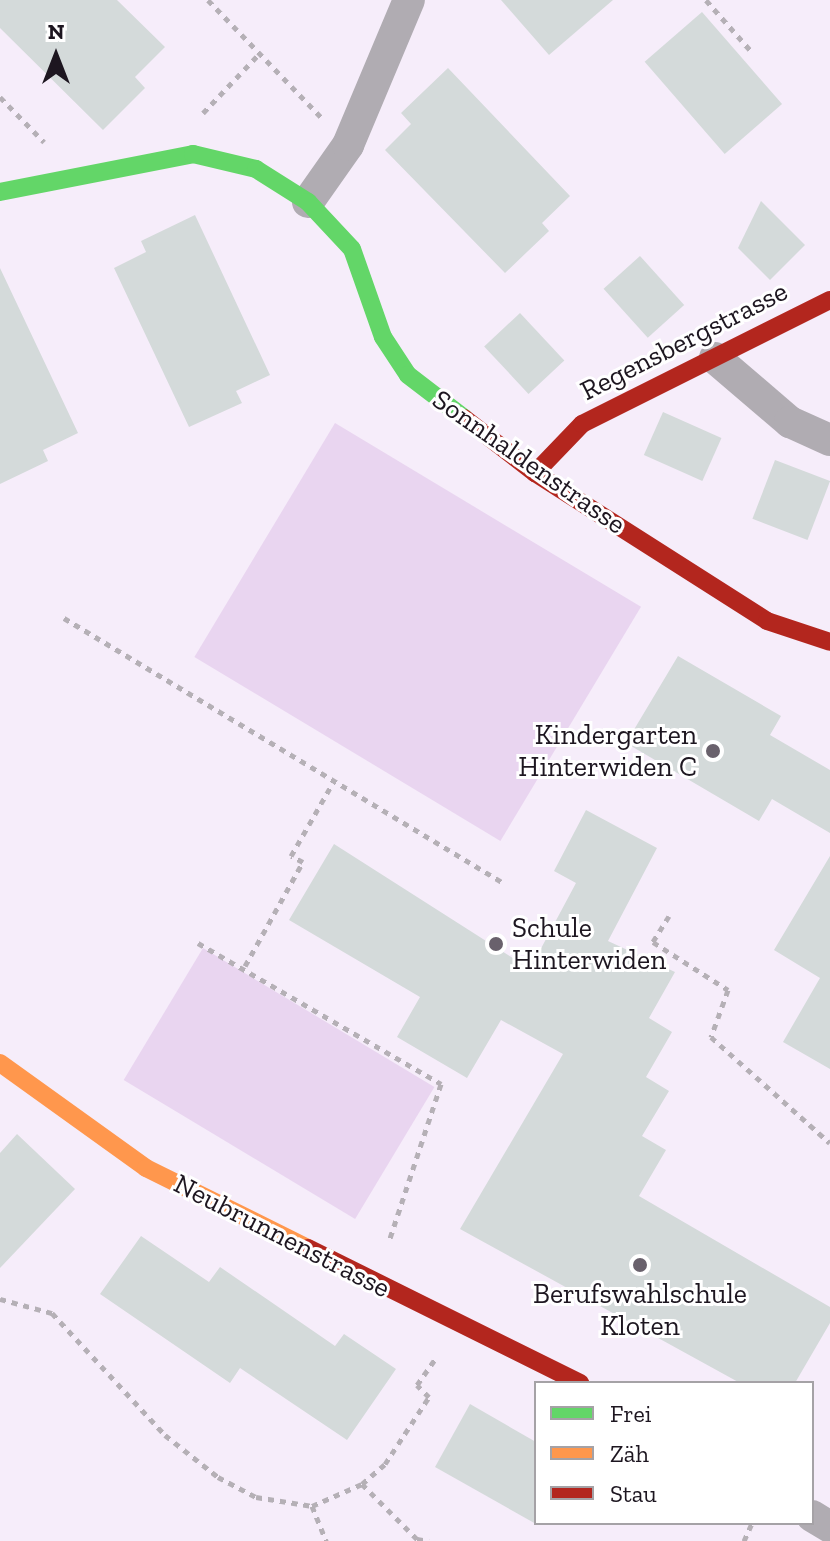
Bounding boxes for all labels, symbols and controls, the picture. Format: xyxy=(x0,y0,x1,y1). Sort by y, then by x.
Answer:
north arrow xyxy=(16,16,96,96)
text: N xyxy=(48,18,64,45)
street label: Regensbergstrasse xyxy=(575,274,793,408)
street label: Sonnhaldenstrasse xyxy=(426,383,632,541)
place label: Kindergarten Hinterwiden C xyxy=(518,718,697,784)
marker: Kindergarten Hinterwiden C xyxy=(704,742,722,760)
place label: Schule Hinterwiden xyxy=(512,911,666,977)
marker: Schule Hinterwiden xyxy=(487,935,505,953)
street label: Neubrunnenstrasse xyxy=(168,1167,396,1305)
marker: Berufswahlschule Kloten xyxy=(631,1256,649,1274)
place label: Berufswahlschule Kloten xyxy=(533,1277,747,1343)
legend xyxy=(534,1381,814,1525)
text: Frei xyxy=(610,1399,651,1428)
text: Zäh xyxy=(610,1439,649,1468)
text: Stau xyxy=(610,1479,657,1508)

